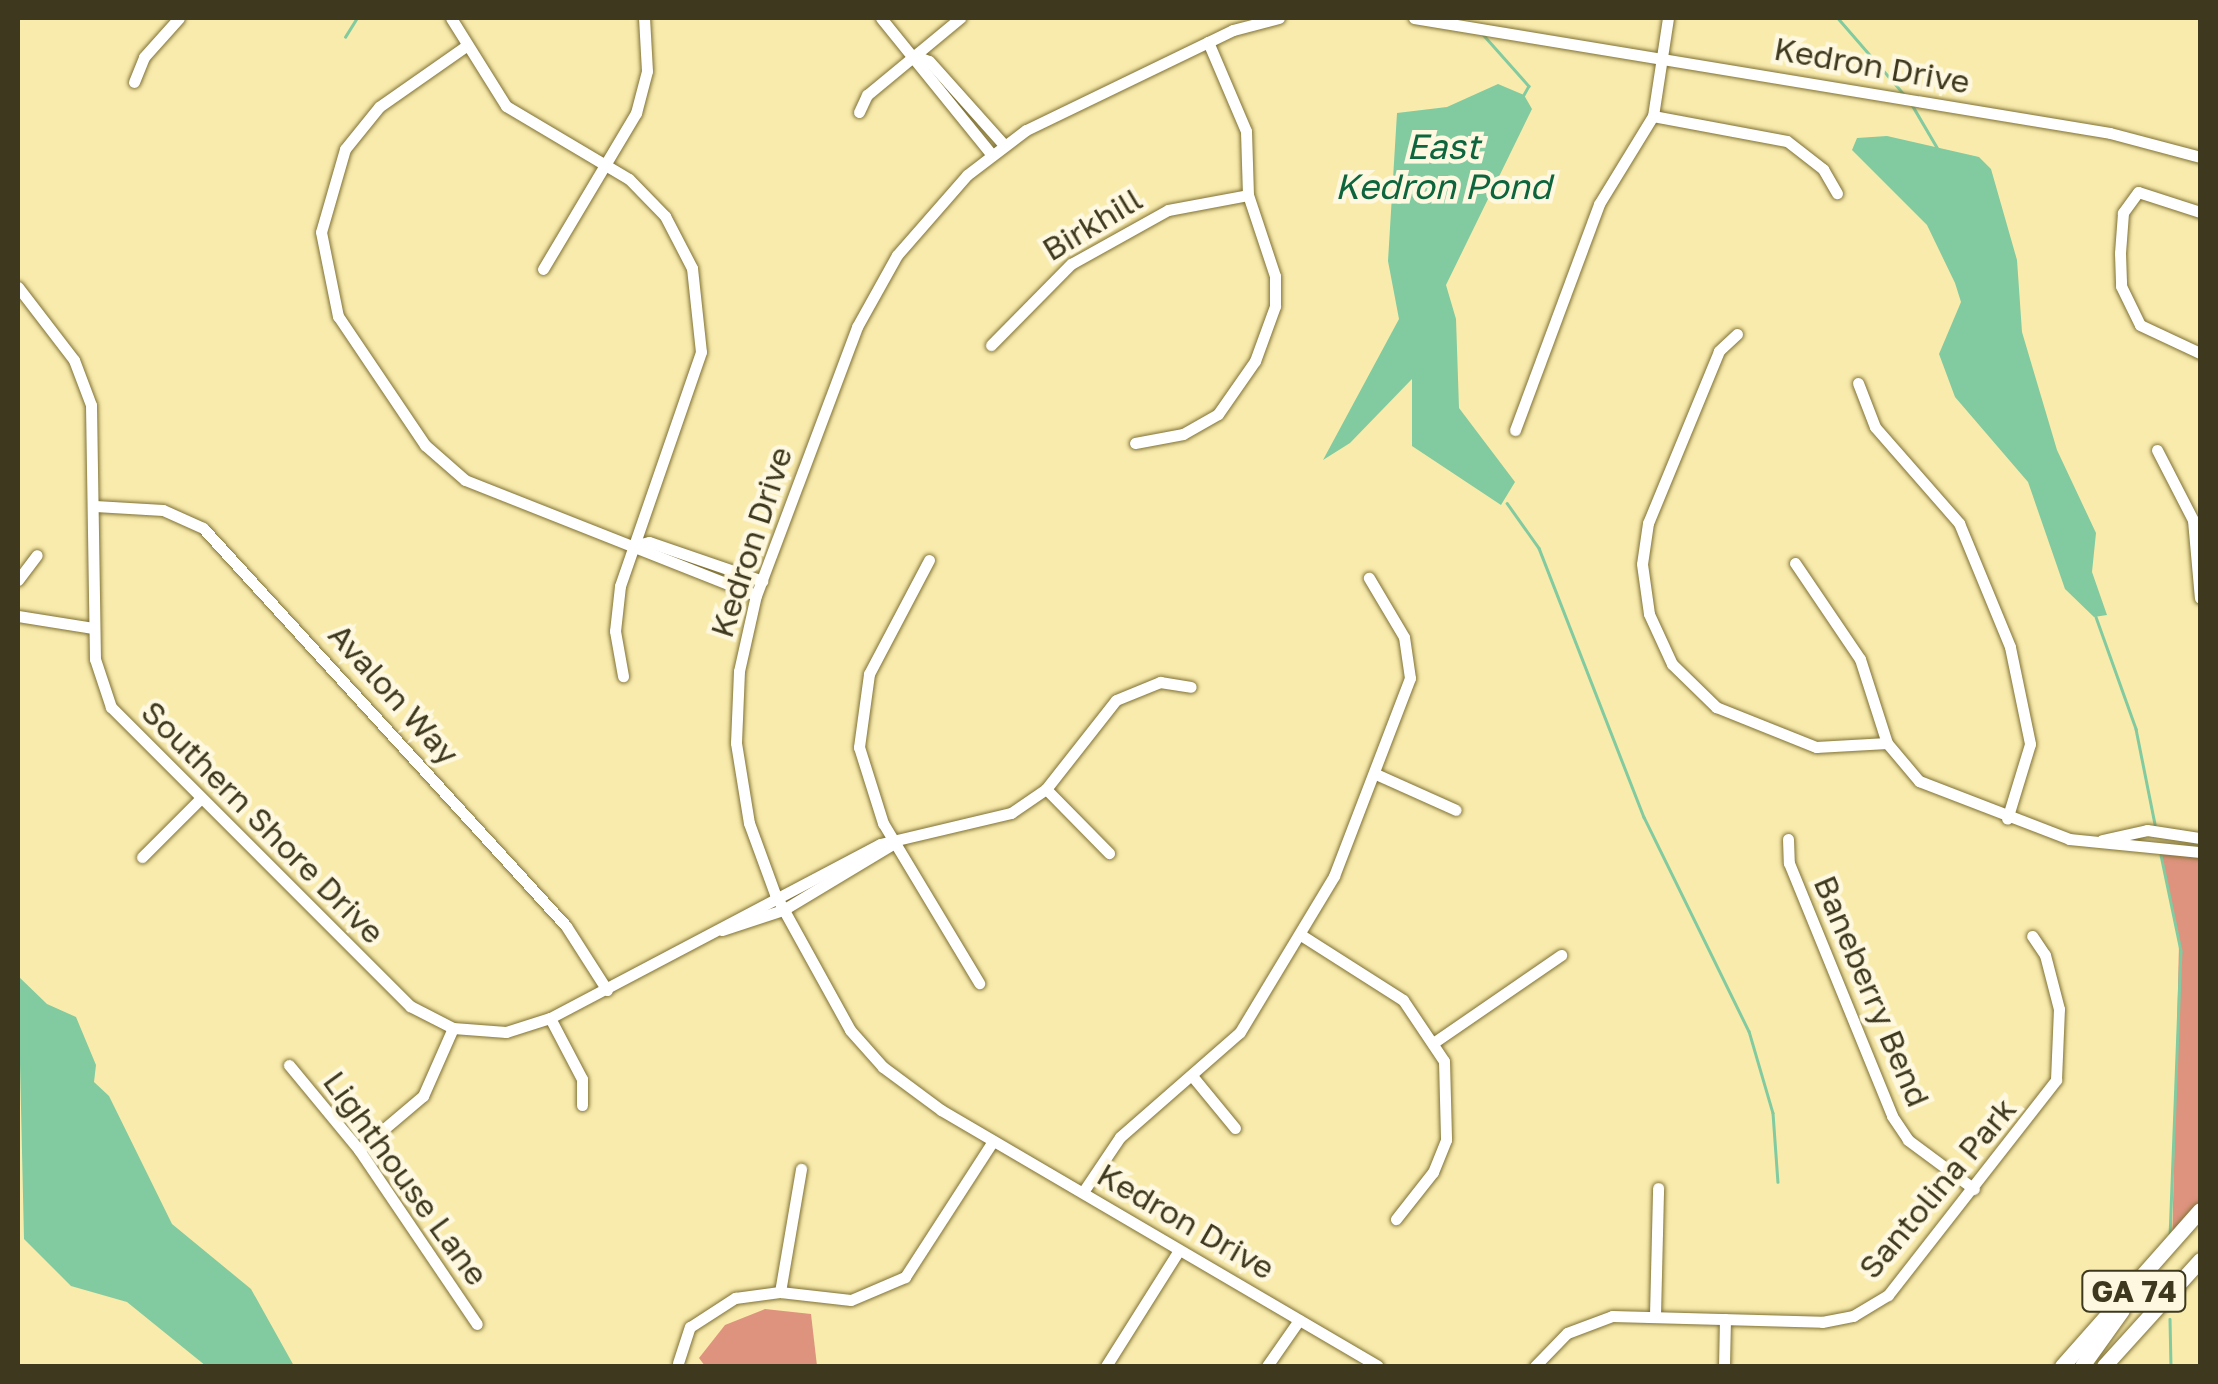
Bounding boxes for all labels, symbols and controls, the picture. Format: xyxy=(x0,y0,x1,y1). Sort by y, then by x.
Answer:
street label: Kedron Drive xyxy=(1771,29,1973,101)
water label: East Kedron Pond xyxy=(1335,125,1551,207)
street label: Birkhill xyxy=(1035,179,1149,269)
street label: Kedron Drive xyxy=(702,442,800,642)
street label: Avalon Way xyxy=(321,616,467,772)
street label: Southern Shore Drive xyxy=(134,693,392,951)
street label: Baneberry Bend xyxy=(1806,870,1938,1112)
street label: Lighthouse Lane xyxy=(315,1063,497,1293)
street label: Santolina Park xyxy=(1850,1090,2024,1286)
street label: Kedron Drive xyxy=(1091,1155,1281,1287)
road number: GA 74 xyxy=(2079,1266,2189,1316)

